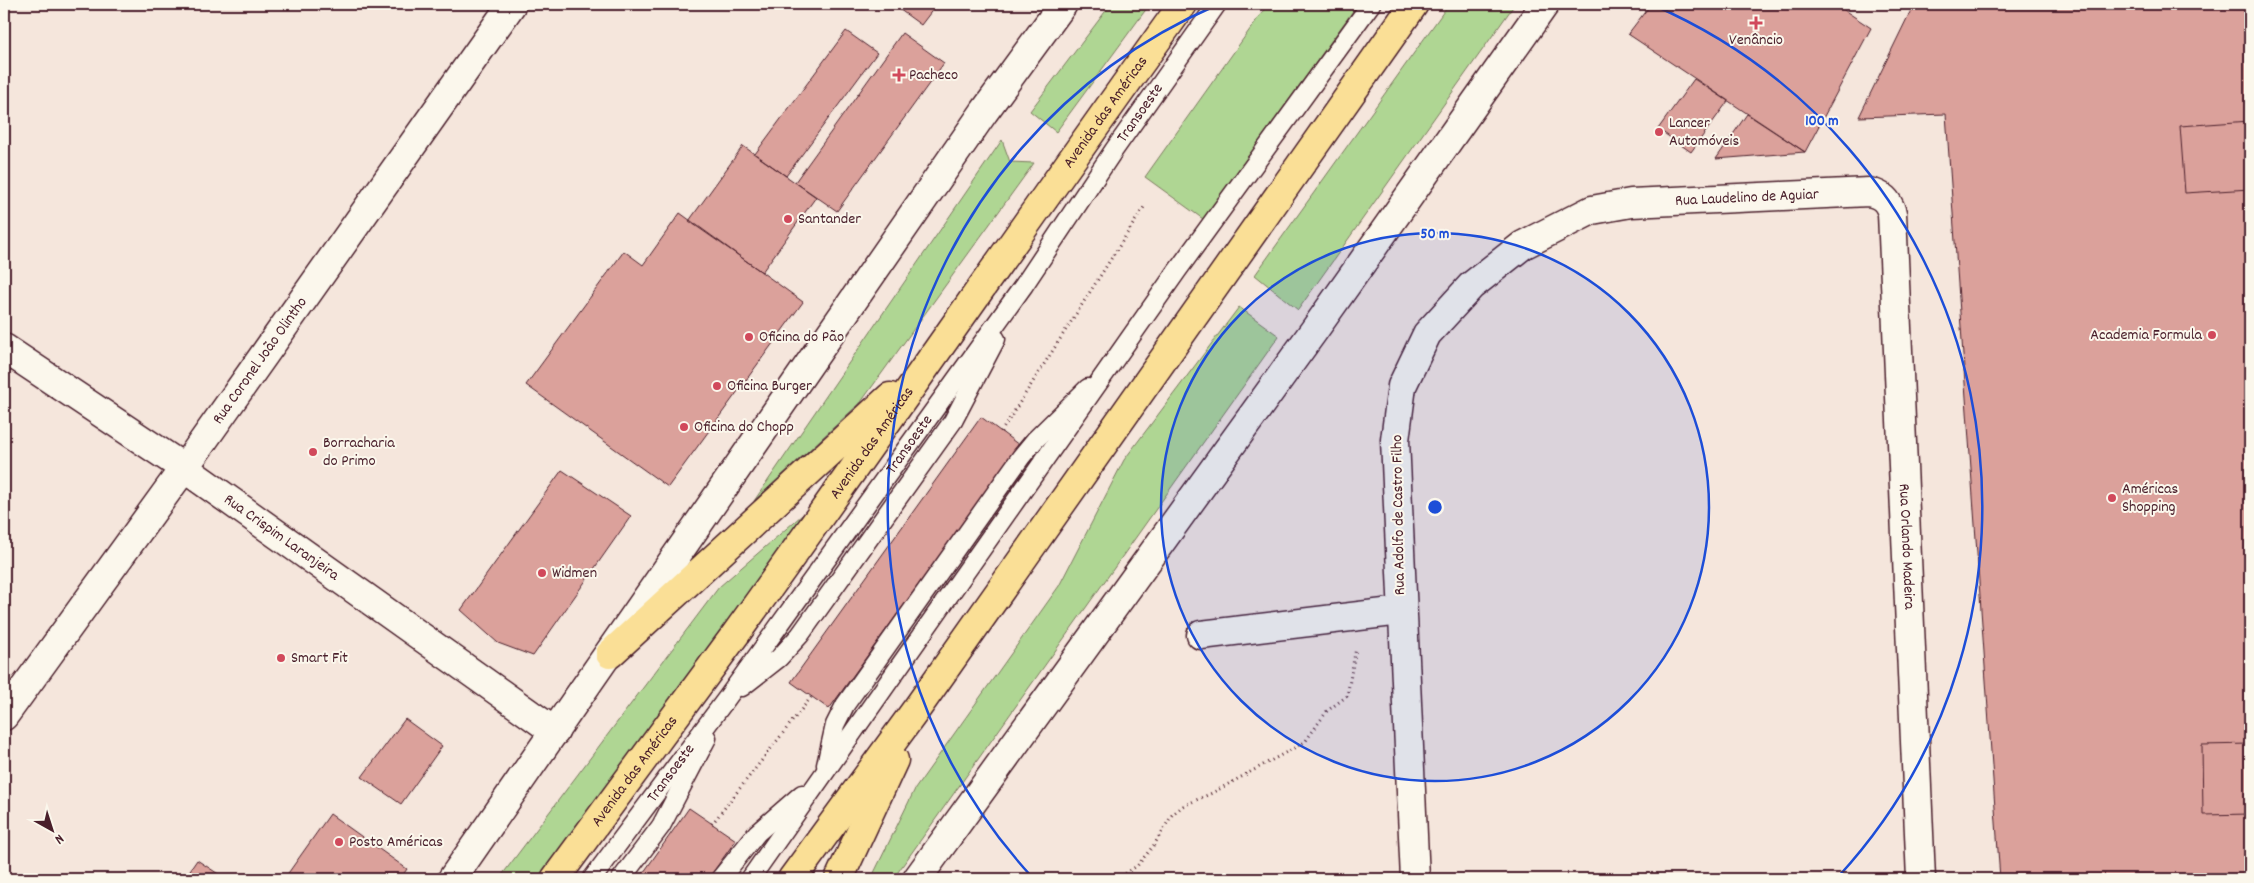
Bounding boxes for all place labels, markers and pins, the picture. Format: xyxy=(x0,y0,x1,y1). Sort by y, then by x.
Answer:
marker: Venâncio xyxy=(1750,17,1762,29)
place label: Venâncio xyxy=(1729,29,1783,52)
place label: Pacheco xyxy=(909,64,958,87)
marker: Pacheco xyxy=(893,69,905,81)
place label: Lancer Automóveis xyxy=(1669,112,1739,153)
marker: Lancer Automóveis xyxy=(1653,126,1665,138)
place label: Santander xyxy=(798,208,861,231)
marker: Santander xyxy=(782,213,794,225)
place label: Academia Formula xyxy=(2090,324,2202,347)
place label: Oficina do Pão xyxy=(759,326,844,349)
marker: Academia Formula xyxy=(2206,329,2218,341)
marker: Oficina do Pão xyxy=(743,331,755,343)
place label: Oficina Burger xyxy=(727,375,812,398)
marker: Oficina Burger xyxy=(711,380,723,392)
place label: Oficina do Chopp xyxy=(694,416,794,439)
marker: Oficina do Chopp xyxy=(678,421,690,433)
place label: Borracharia do Primo xyxy=(323,432,395,473)
marker: Borracharia do Primo xyxy=(307,446,319,458)
place label: Américas Shopping xyxy=(2122,478,2178,519)
marker: Américas Shopping xyxy=(2106,492,2118,504)
centre of rings xyxy=(1426,498,1444,516)
place label: Widmen xyxy=(552,562,597,585)
marker: Widmen xyxy=(536,567,548,579)
place label: Smart Fit xyxy=(291,647,348,670)
marker: Smart Fit xyxy=(275,652,287,664)
place label: Posto Américas xyxy=(349,831,443,854)
marker: Posto Américas xyxy=(333,836,345,848)

